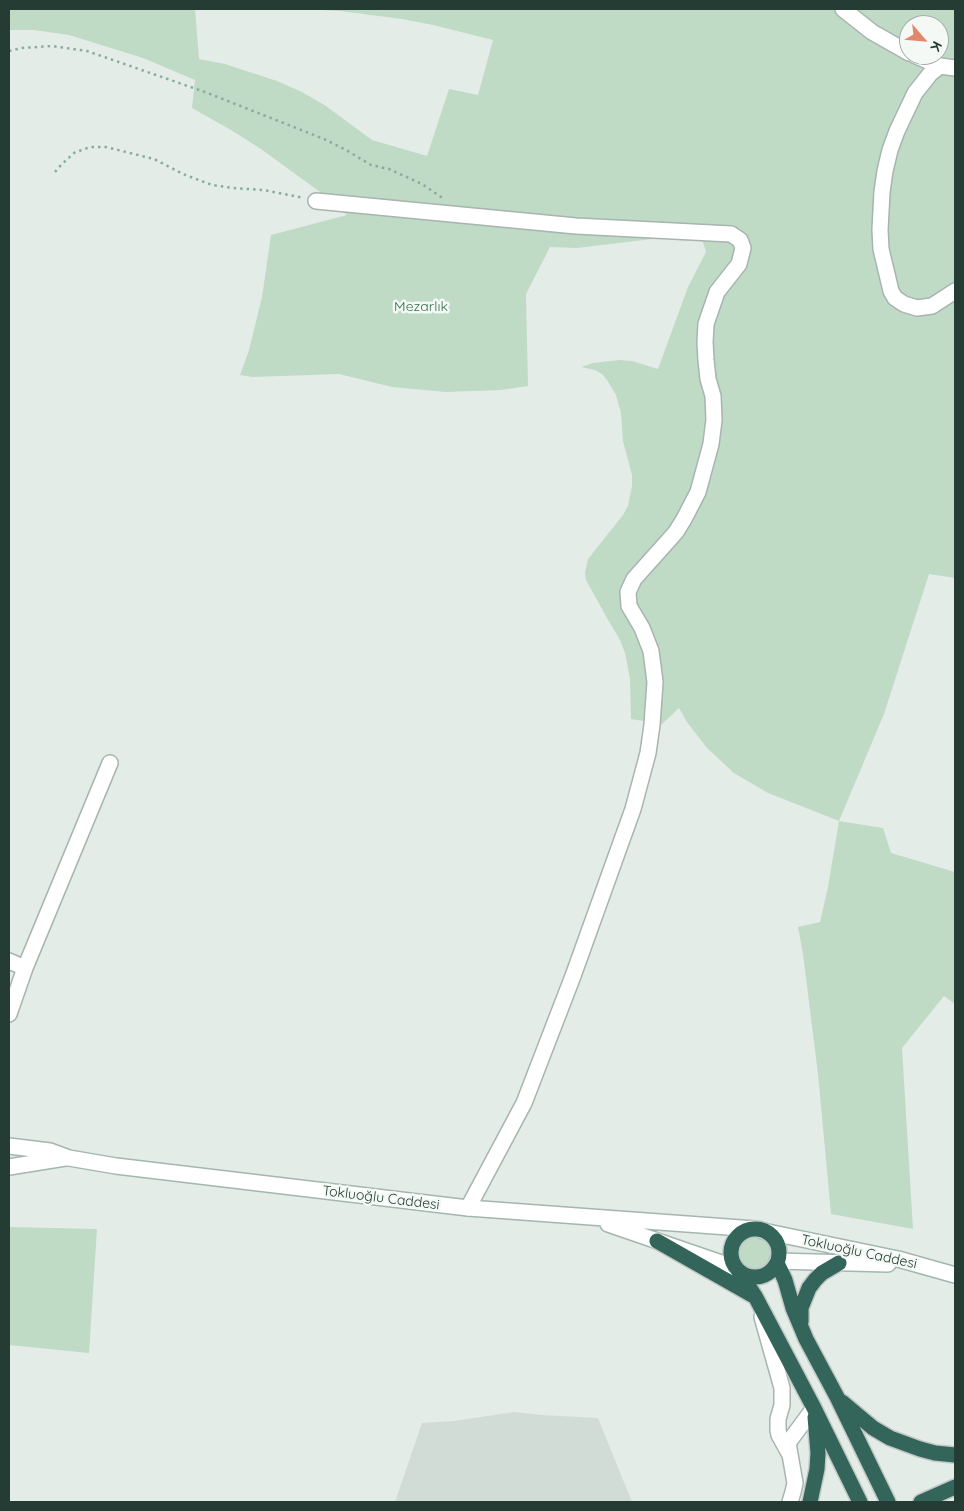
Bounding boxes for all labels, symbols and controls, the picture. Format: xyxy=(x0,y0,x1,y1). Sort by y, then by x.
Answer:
north arrow xyxy=(899,15,949,65)
text: K xyxy=(926,38,947,55)
park label: Mezarlık xyxy=(394,299,448,315)
street label: Tokluoğlu Caddesi xyxy=(321,1182,441,1214)
street label: Tokluoğlu Caddesi xyxy=(800,1232,918,1272)

